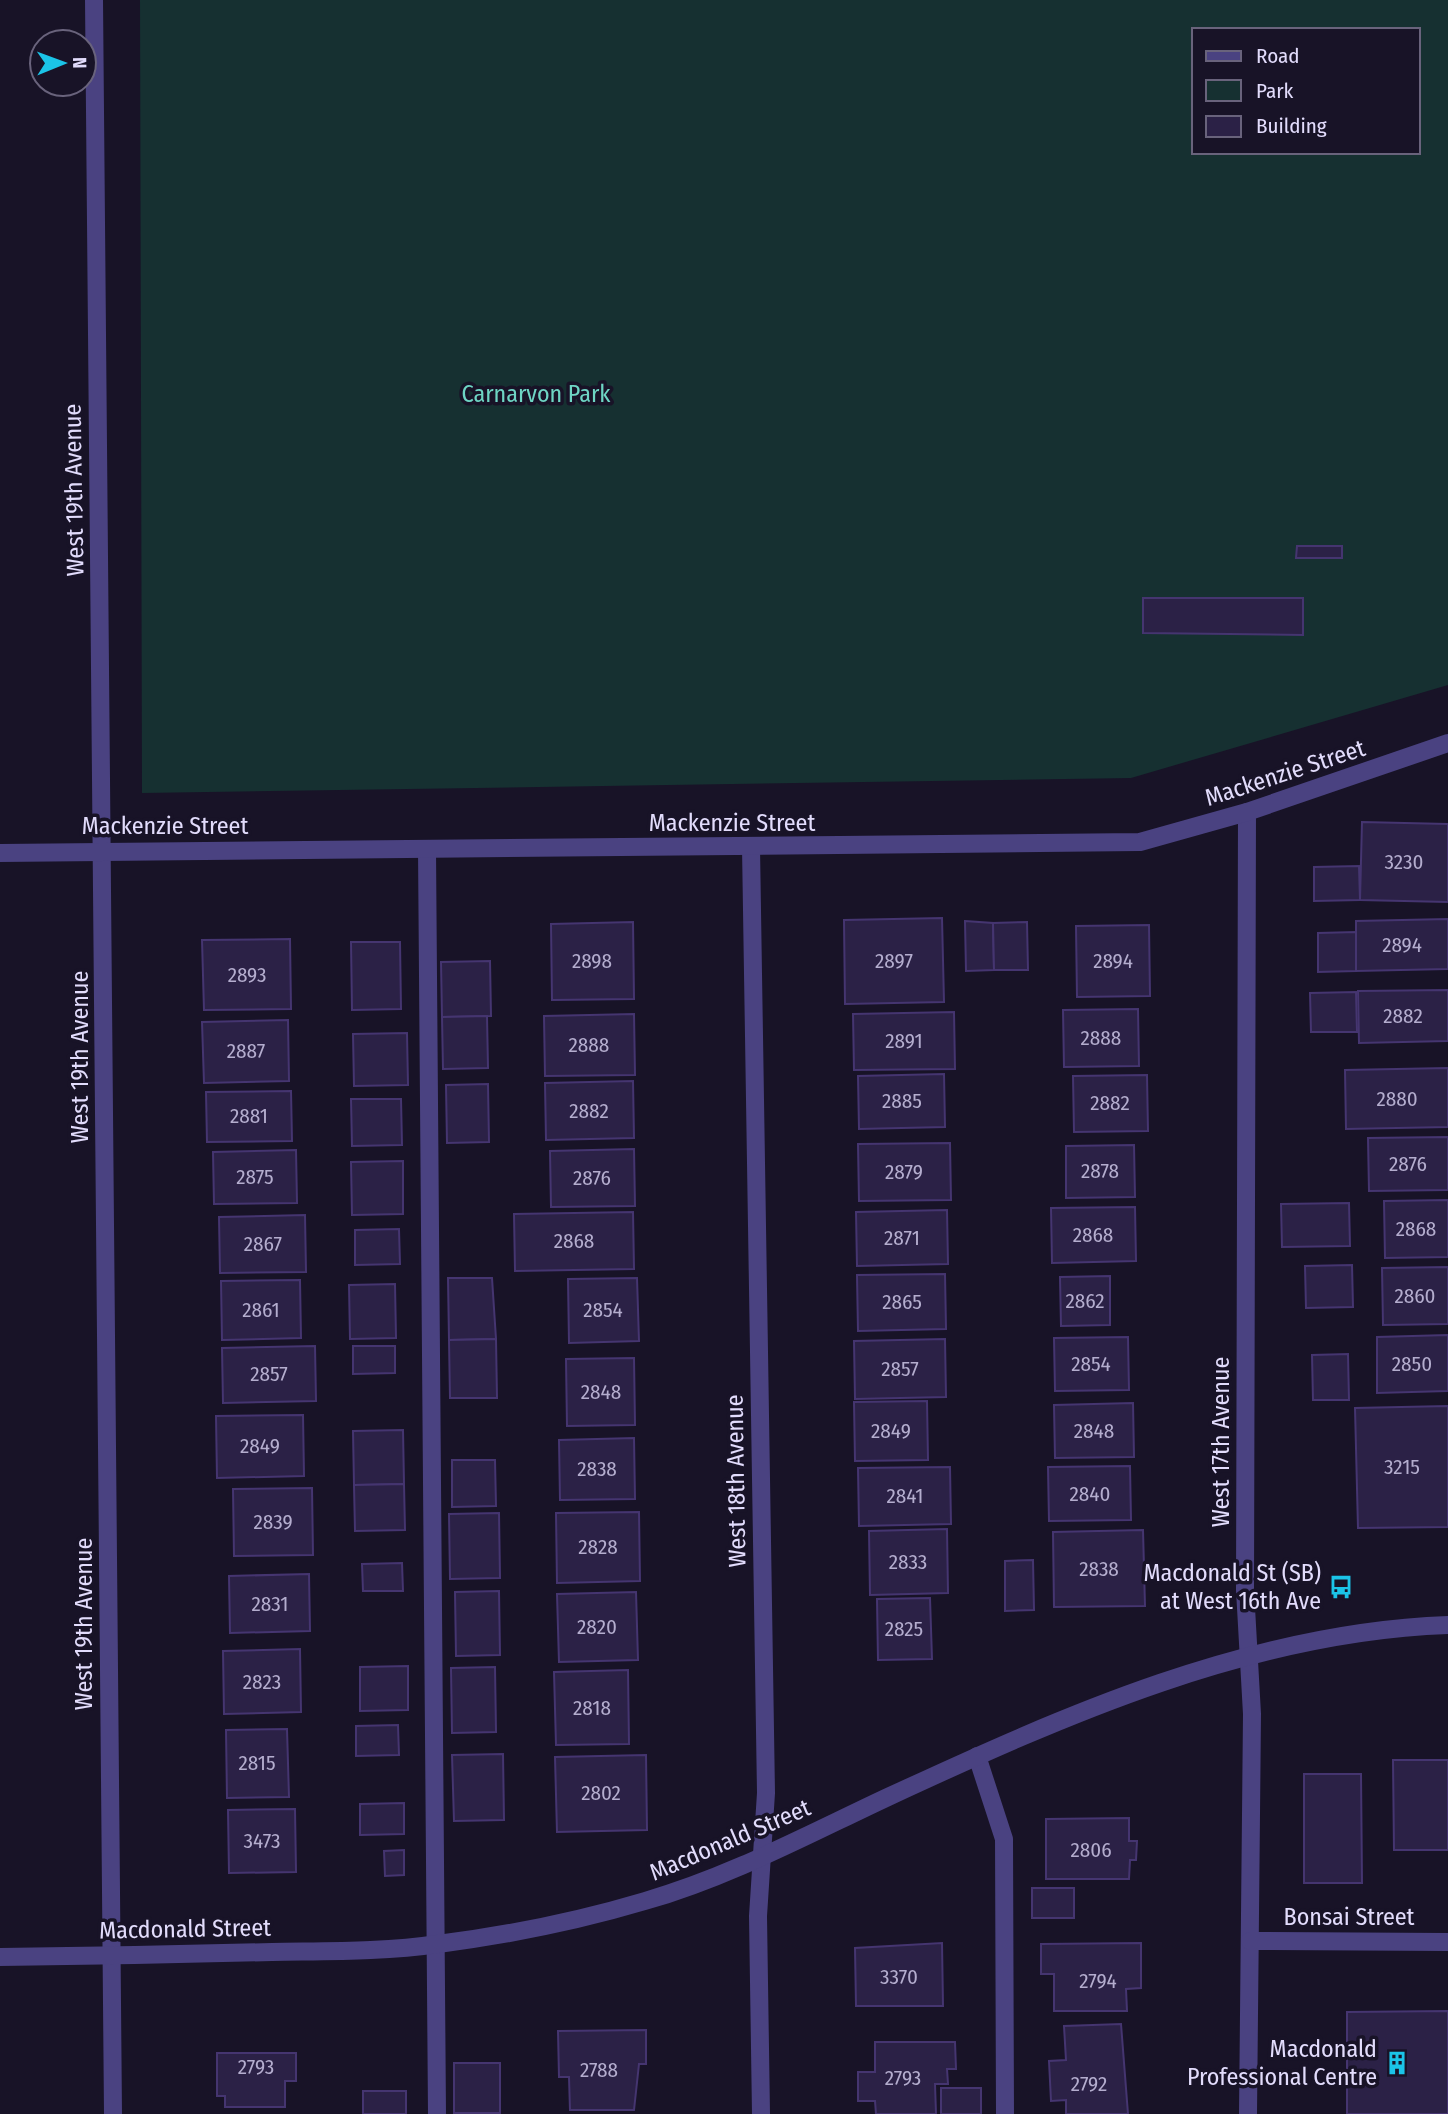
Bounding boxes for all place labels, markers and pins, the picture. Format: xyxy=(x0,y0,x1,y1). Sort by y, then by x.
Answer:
place label: Macdonald St (SB) at West 16th Ave xyxy=(1143,1559,1321,1615)
bus stop icon: Macdonald St (SB) at West 16th Ave xyxy=(1327,1573,1355,1601)
place label: Macdonald Professional Centre xyxy=(1187,2035,1377,2091)
building icon: Macdonald Professional Centre xyxy=(1383,2049,1411,2077)

